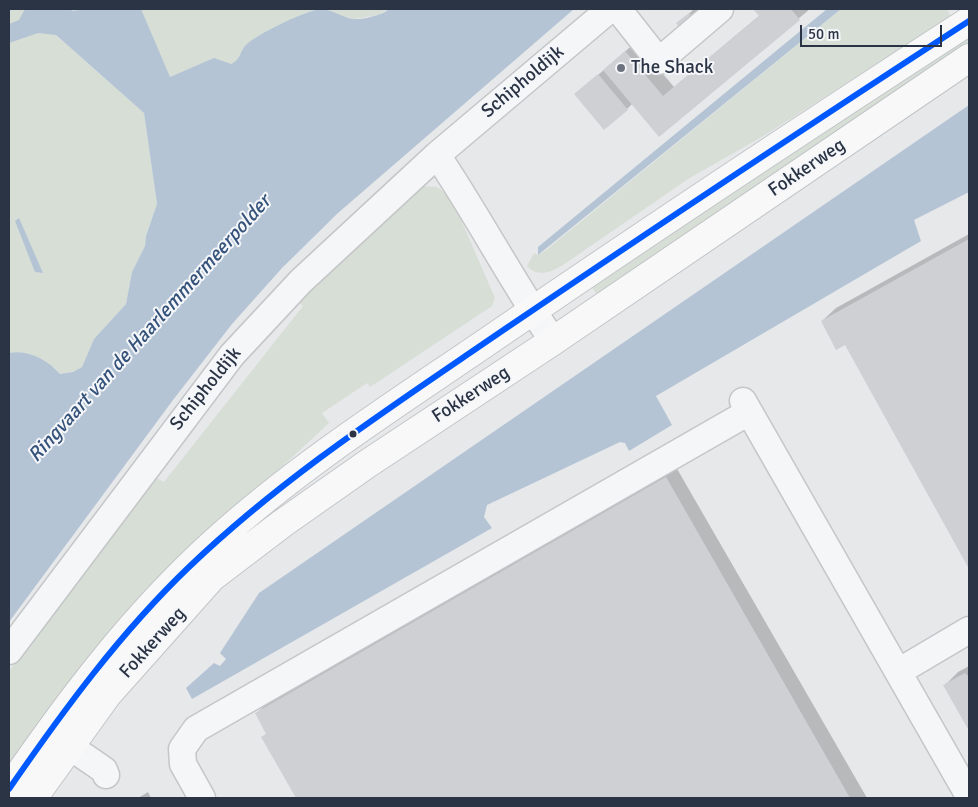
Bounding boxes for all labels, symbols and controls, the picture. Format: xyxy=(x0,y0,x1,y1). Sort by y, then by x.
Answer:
scale bar xyxy=(803,15,946,47)
text: 50 m xyxy=(808,25,839,43)
street label: Schipholdijk xyxy=(477,41,569,123)
place label: The Shack xyxy=(631,57,713,79)
marker: The Shack xyxy=(615,62,627,74)
street label: Fokkerweg xyxy=(764,134,850,202)
water label: Ringvaart van de Haarlemmermeerpolder xyxy=(24,191,276,467)
street label: Schipholdijk xyxy=(165,343,247,435)
street label: Fokkerweg xyxy=(428,362,514,428)
unlabelled marker xyxy=(348,429,358,439)
street label: Fokkerweg xyxy=(115,603,191,683)

